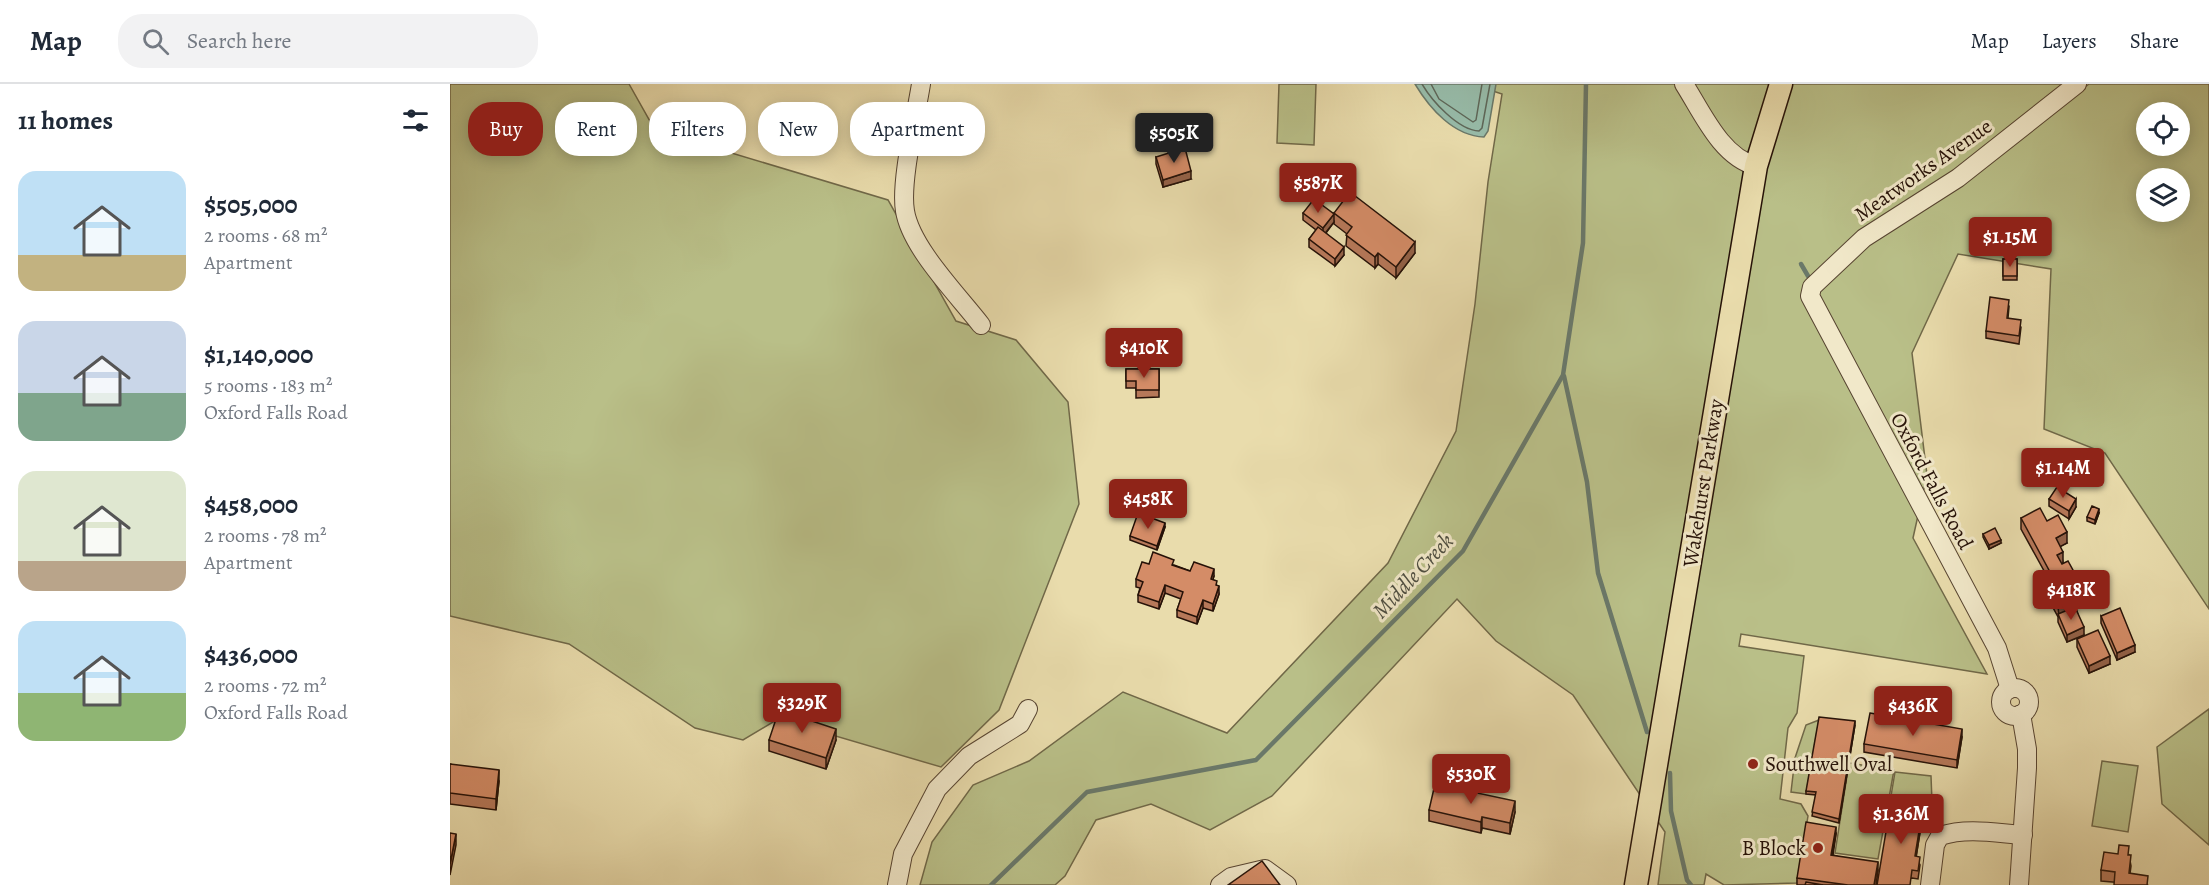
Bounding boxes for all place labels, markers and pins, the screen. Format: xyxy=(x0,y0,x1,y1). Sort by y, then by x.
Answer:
pin: $505K xyxy=(1132,113,1216,164)
pin: $587K xyxy=(1276,163,1360,214)
pin: $1.15M xyxy=(1961,217,2059,268)
pin: $410K xyxy=(1102,328,1186,379)
pin: $1.14M xyxy=(2014,448,2112,499)
pin: $458K xyxy=(1106,479,1190,530)
pin: $418K xyxy=(2029,570,2113,621)
pin: $329K xyxy=(760,683,844,734)
pin: $436K xyxy=(1871,686,1955,737)
place label: Southwell Oval xyxy=(1765,750,1892,778)
pin: $530K xyxy=(1429,754,1513,805)
marker: Southwell Oval xyxy=(1746,757,1760,771)
pin: $1.36M xyxy=(1852,794,1950,845)
place label: B Block xyxy=(1742,834,1807,862)
marker: B Block xyxy=(1811,841,1825,855)

